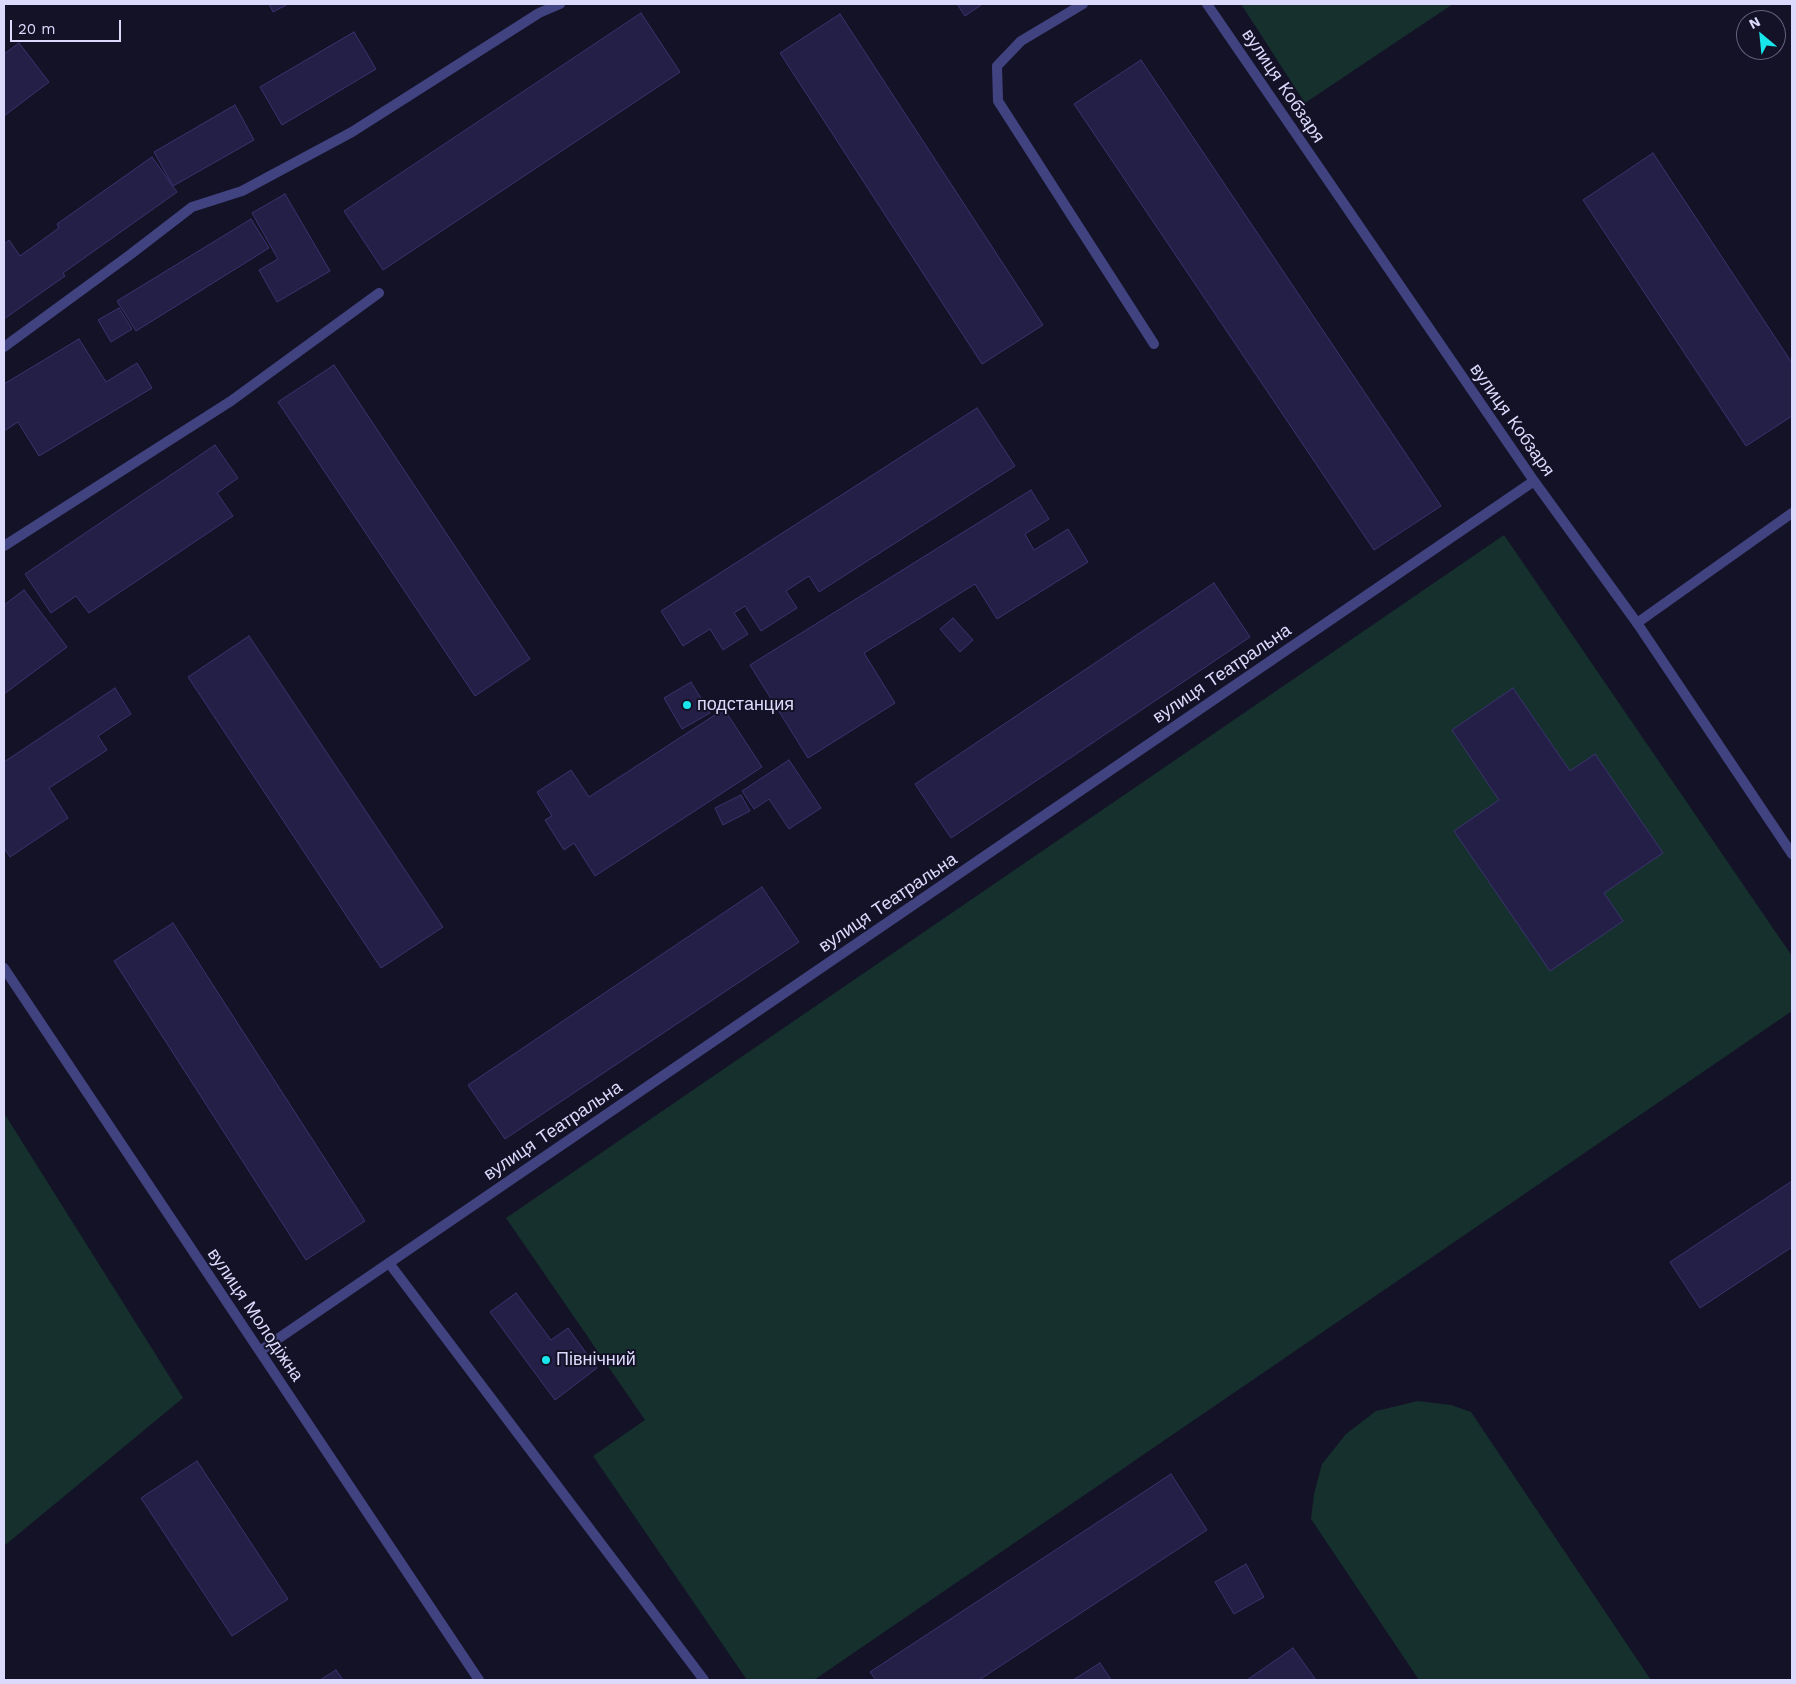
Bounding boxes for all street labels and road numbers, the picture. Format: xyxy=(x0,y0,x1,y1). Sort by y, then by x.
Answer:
street label: вулиця Кобзаря xyxy=(1237,25,1329,147)
street label: вулиця Кобзаря xyxy=(1465,359,1559,481)
street label: вулиця Театральна xyxy=(1149,620,1295,728)
street label: вулиця Театральна xyxy=(815,849,961,957)
street label: вулиця Театральна xyxy=(480,1077,626,1185)
street label: вулиця Молодіжна xyxy=(202,1244,308,1386)

